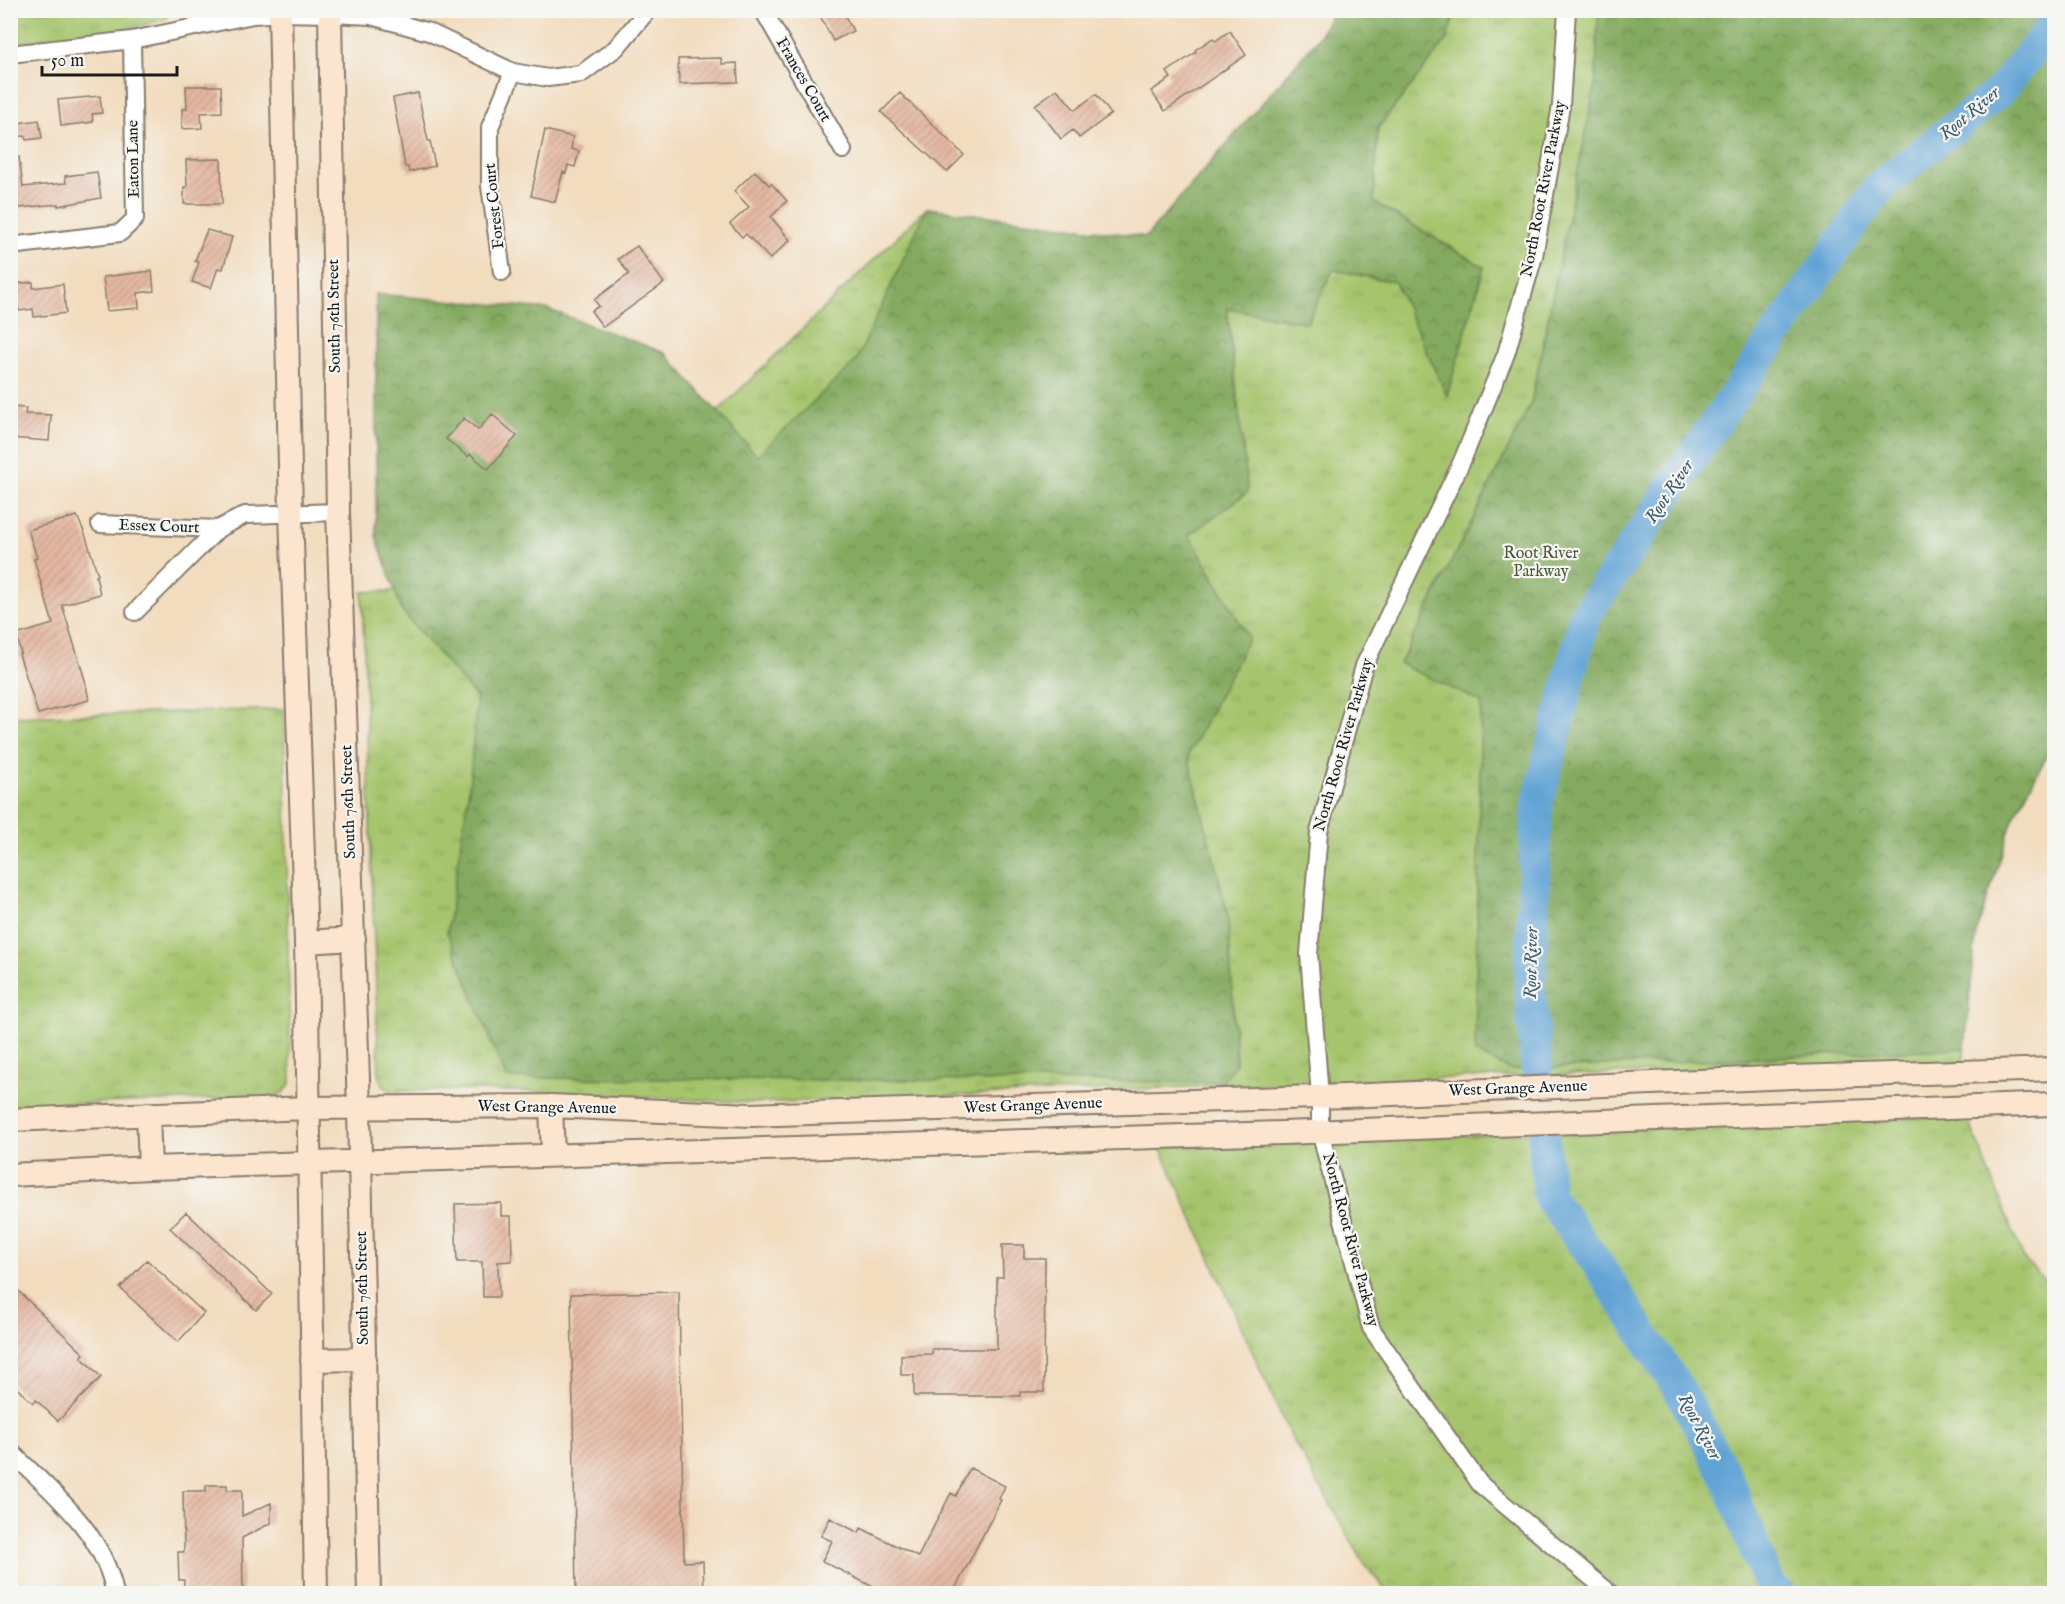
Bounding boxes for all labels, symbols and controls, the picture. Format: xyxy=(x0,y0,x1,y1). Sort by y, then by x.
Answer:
street label: Frances Court xyxy=(771,34,835,126)
scale bar xyxy=(42,39,177,77)
text: 50 m xyxy=(51,50,84,73)
water label: Root River xyxy=(1935,82,2006,146)
street label: North Root River Parkway xyxy=(1517,99,1571,279)
street label: Eaton Lane xyxy=(123,120,145,198)
street label: Forest Court xyxy=(481,162,509,250)
street label: South 76th Street xyxy=(324,258,346,373)
water label: Root River xyxy=(1640,455,1700,528)
street label: Essex Court xyxy=(118,516,200,538)
park label: Root River Parkway xyxy=(1504,544,1579,582)
street label: North Root River Parkway xyxy=(1310,656,1378,834)
street label: South 76th Street xyxy=(337,744,361,859)
water label: Root River xyxy=(1520,926,1544,999)
street label: West Grange Avenue xyxy=(1448,1077,1588,1101)
street label: West Grange Avenue xyxy=(963,1094,1103,1118)
street label: West Grange Avenue xyxy=(477,1097,617,1119)
street label: North Root River Parkway xyxy=(1317,1151,1383,1329)
street label: South 76th Street xyxy=(352,1230,374,1345)
water label: Root River xyxy=(1672,1390,1726,1465)

